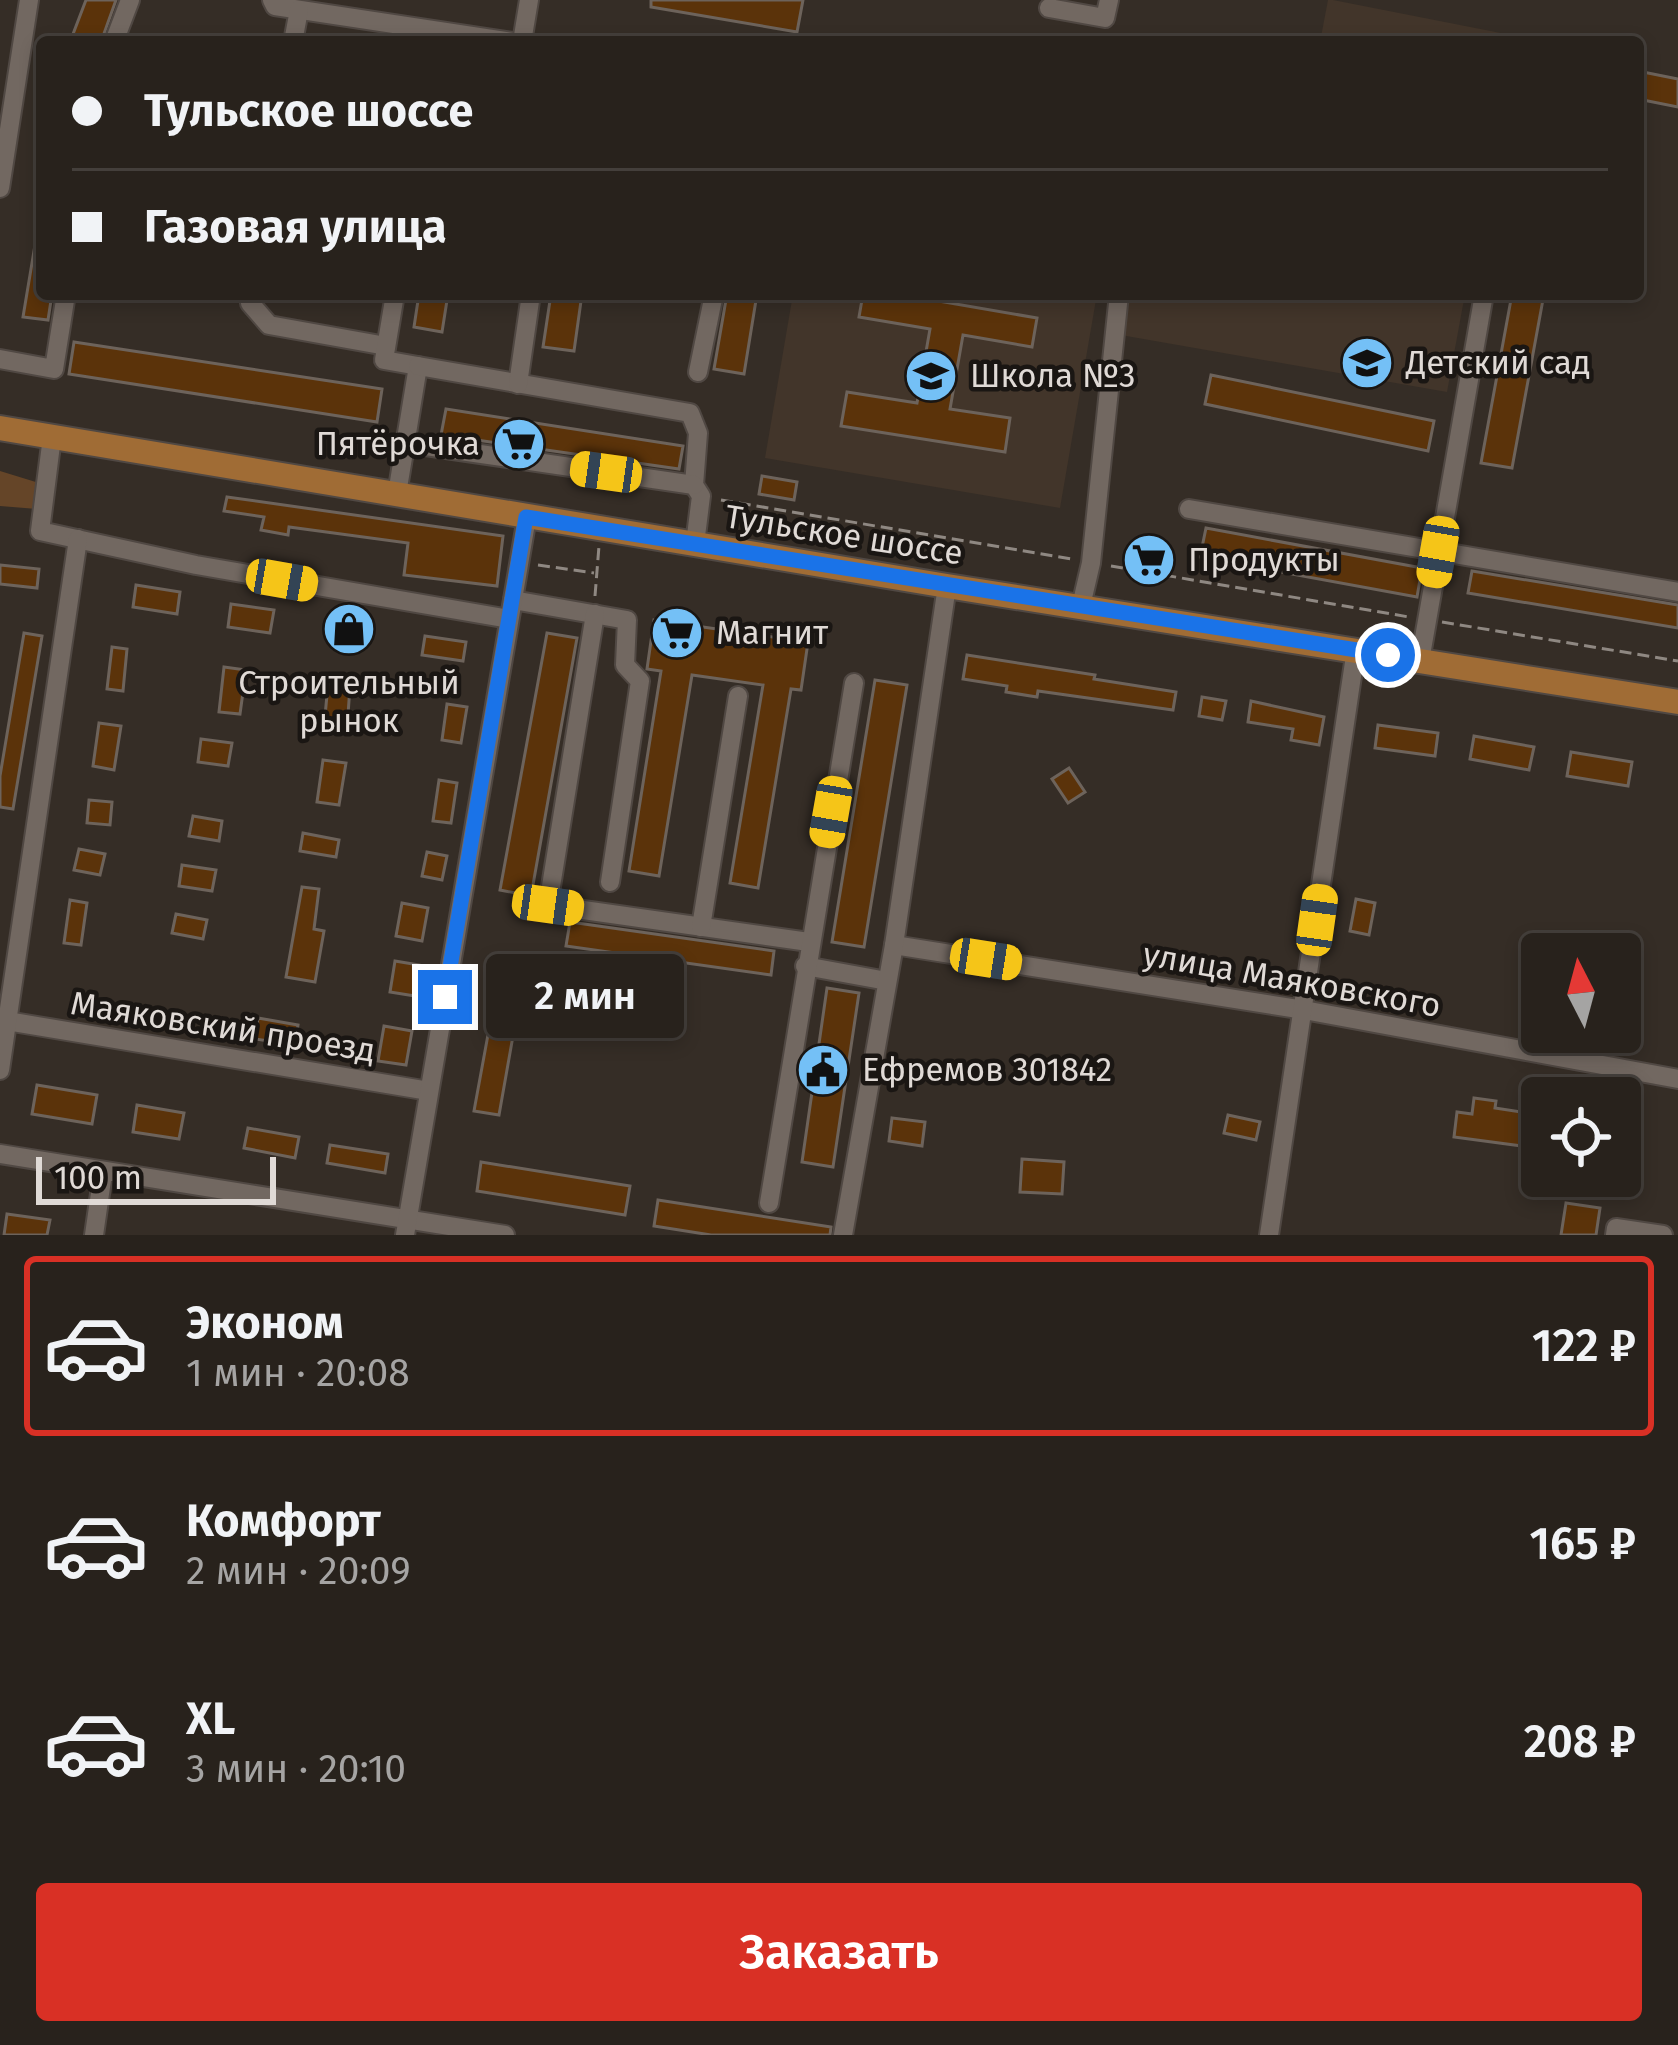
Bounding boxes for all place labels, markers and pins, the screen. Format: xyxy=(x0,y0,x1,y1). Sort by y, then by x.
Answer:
school or university icon: Детский сад xyxy=(1339,335,1395,391)
place label: Детский сад xyxy=(1405,343,1590,383)
school or university icon: Школа №3 xyxy=(903,348,959,404)
place label: Школа №3 xyxy=(970,356,1136,396)
supermarket icon: Пятёрочка xyxy=(491,416,547,472)
place label: Пятёрочка xyxy=(316,424,480,464)
supermarket icon: Продукты xyxy=(1121,532,1177,588)
place label: Продукты xyxy=(1188,540,1340,580)
shop icon: Строительный рынок xyxy=(321,601,377,657)
supermarket icon: Магнит xyxy=(649,605,705,661)
place label: Магнит xyxy=(716,613,828,653)
place label: Строительный рынок xyxy=(238,663,460,741)
public building icon: Ефремов 301842 xyxy=(795,1042,851,1098)
place label: Ефремов 301842 xyxy=(862,1050,1112,1090)

